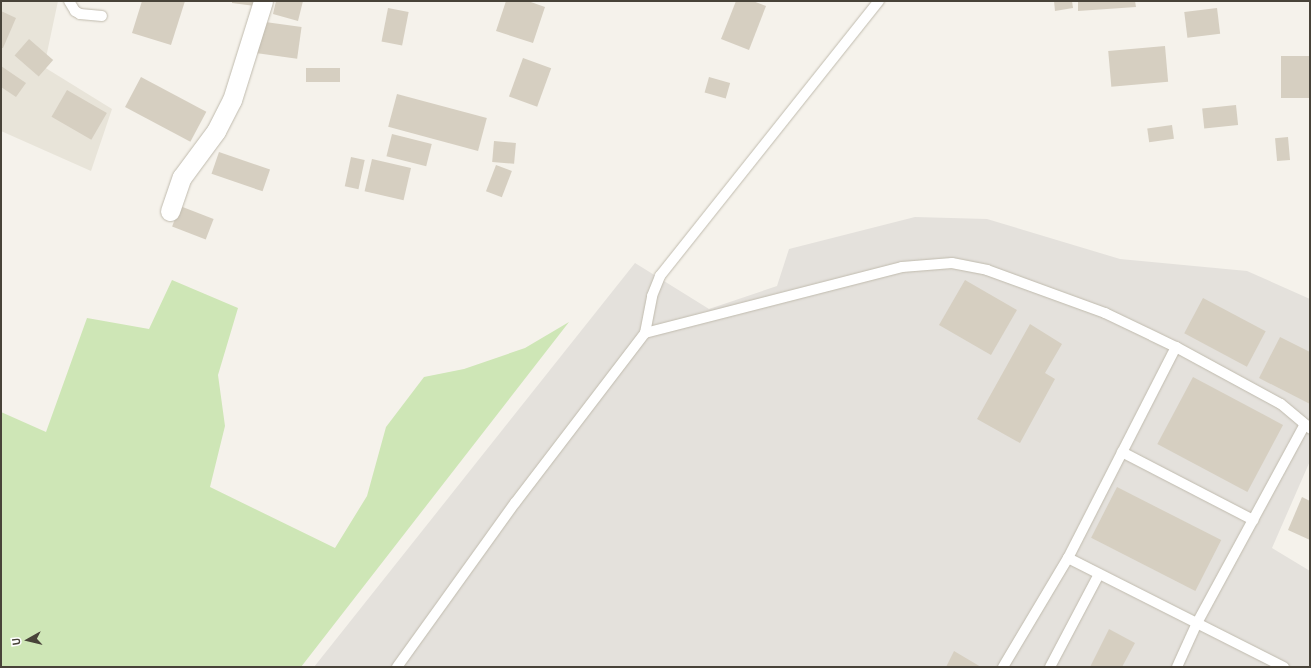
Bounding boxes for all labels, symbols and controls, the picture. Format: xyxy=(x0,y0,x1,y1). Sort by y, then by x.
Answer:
north arrow xyxy=(8,620,48,660)
text: U xyxy=(9,637,24,646)

